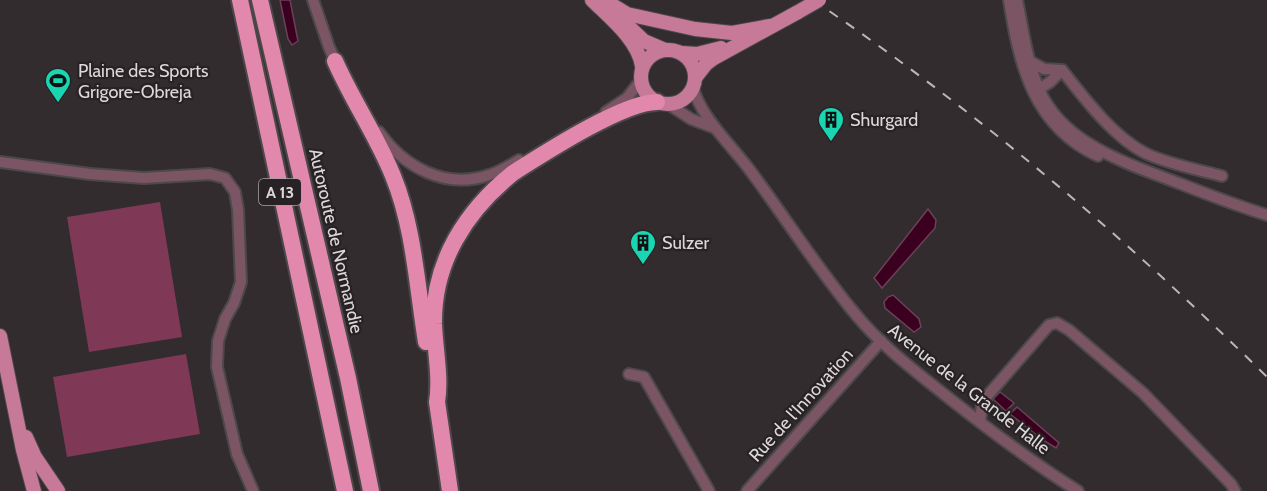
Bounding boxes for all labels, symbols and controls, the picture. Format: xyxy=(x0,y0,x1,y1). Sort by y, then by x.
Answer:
place label: Plaine des Sports Grigore-Obreja xyxy=(78,60,208,103)
sports icon: Plaine des Sports Grigore-Obreja xyxy=(43,66,73,104)
building icon: Shurgard xyxy=(816,105,846,143)
place label: Shurgard xyxy=(850,109,918,131)
street label: Autoroute de Normandie xyxy=(304,146,368,336)
road number: A 13 xyxy=(259,179,301,205)
building icon: Sulzer xyxy=(628,228,658,266)
place label: Sulzer xyxy=(662,232,710,254)
street label: Avenue de la Grande Halle xyxy=(884,319,1054,459)
street label: Rue de l'Innovation xyxy=(744,344,858,466)

